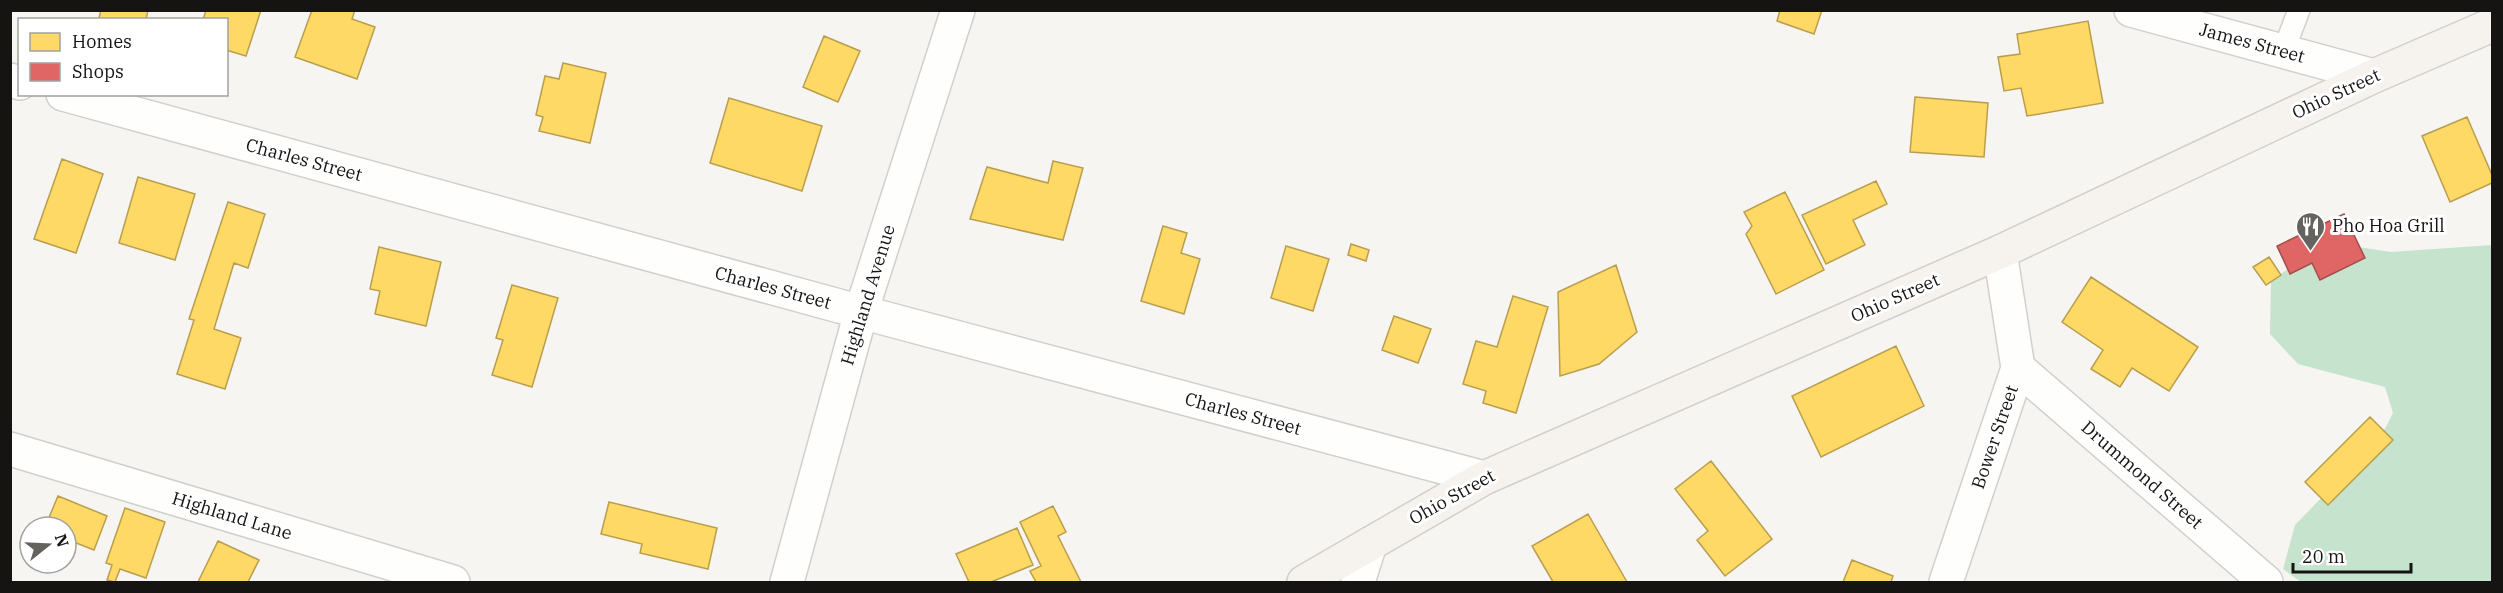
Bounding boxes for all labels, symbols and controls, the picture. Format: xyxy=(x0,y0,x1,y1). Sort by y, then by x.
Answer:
street label: James Street xyxy=(2197,17,2307,68)
legend xyxy=(18,18,228,96)
text: Homes xyxy=(72,30,132,53)
text: Shops xyxy=(72,60,124,83)
street label: Ohio Street xyxy=(2288,63,2384,124)
street label: Charles Street xyxy=(244,133,365,186)
restaurant icon: Pho Hoa Grill xyxy=(2295,210,2327,252)
place label: Pho Hoa Grill xyxy=(2332,214,2445,237)
street label: Highland Avenue xyxy=(835,222,900,368)
street label: Charles Street xyxy=(713,261,834,314)
street label: Ohio Street xyxy=(1847,268,1943,327)
street label: Bower Street xyxy=(1966,382,2023,492)
street label: Charles Street xyxy=(1183,387,1304,440)
street label: Drummond Street xyxy=(2077,415,2208,534)
street label: Ohio Street xyxy=(1405,464,1499,530)
street label: Highland Lane xyxy=(169,486,295,545)
north arrow xyxy=(18,515,78,575)
text: N xyxy=(51,531,74,549)
scale bar xyxy=(2293,536,2412,574)
text: 20 m xyxy=(2302,545,2345,568)

